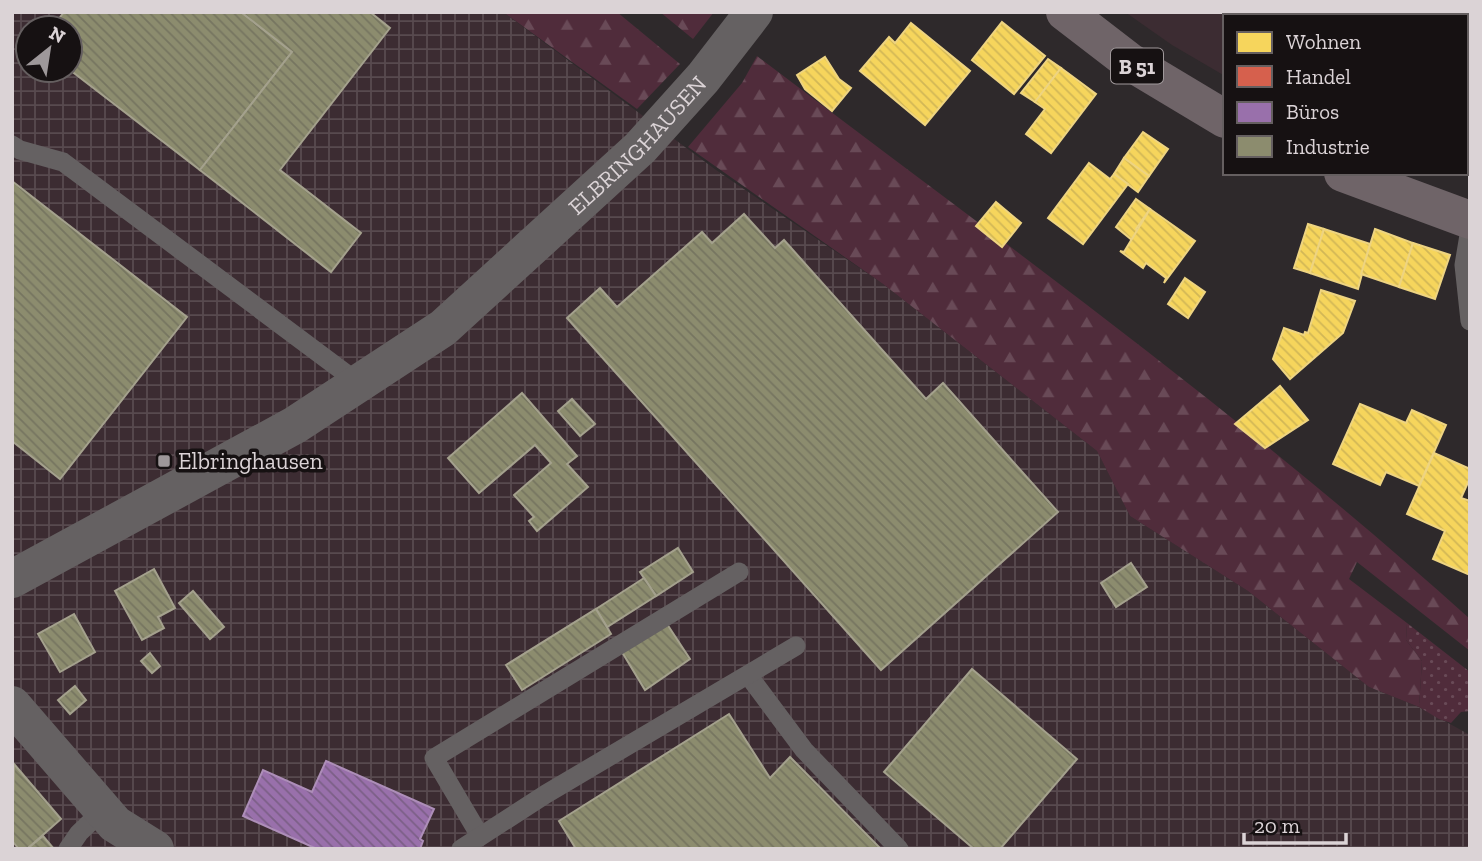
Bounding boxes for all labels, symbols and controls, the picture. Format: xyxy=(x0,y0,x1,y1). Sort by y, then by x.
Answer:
north arrow xyxy=(14,14,84,84)
legend xyxy=(1223,14,1468,175)
text: N xyxy=(45,21,69,48)
text: Wohnen xyxy=(1286,29,1361,54)
road number: B 51 xyxy=(1111,48,1163,84)
text: Handel xyxy=(1286,64,1351,89)
street label: ELBRINGHAUSEN xyxy=(562,70,712,221)
text: Büros xyxy=(1286,99,1339,124)
text: Industrie xyxy=(1286,134,1370,159)
place label: Elbringhausen xyxy=(178,447,323,475)
marker: Elbringhausen xyxy=(156,453,172,469)
scale bar xyxy=(1244,802,1346,846)
text: 20 m xyxy=(1254,813,1300,838)

